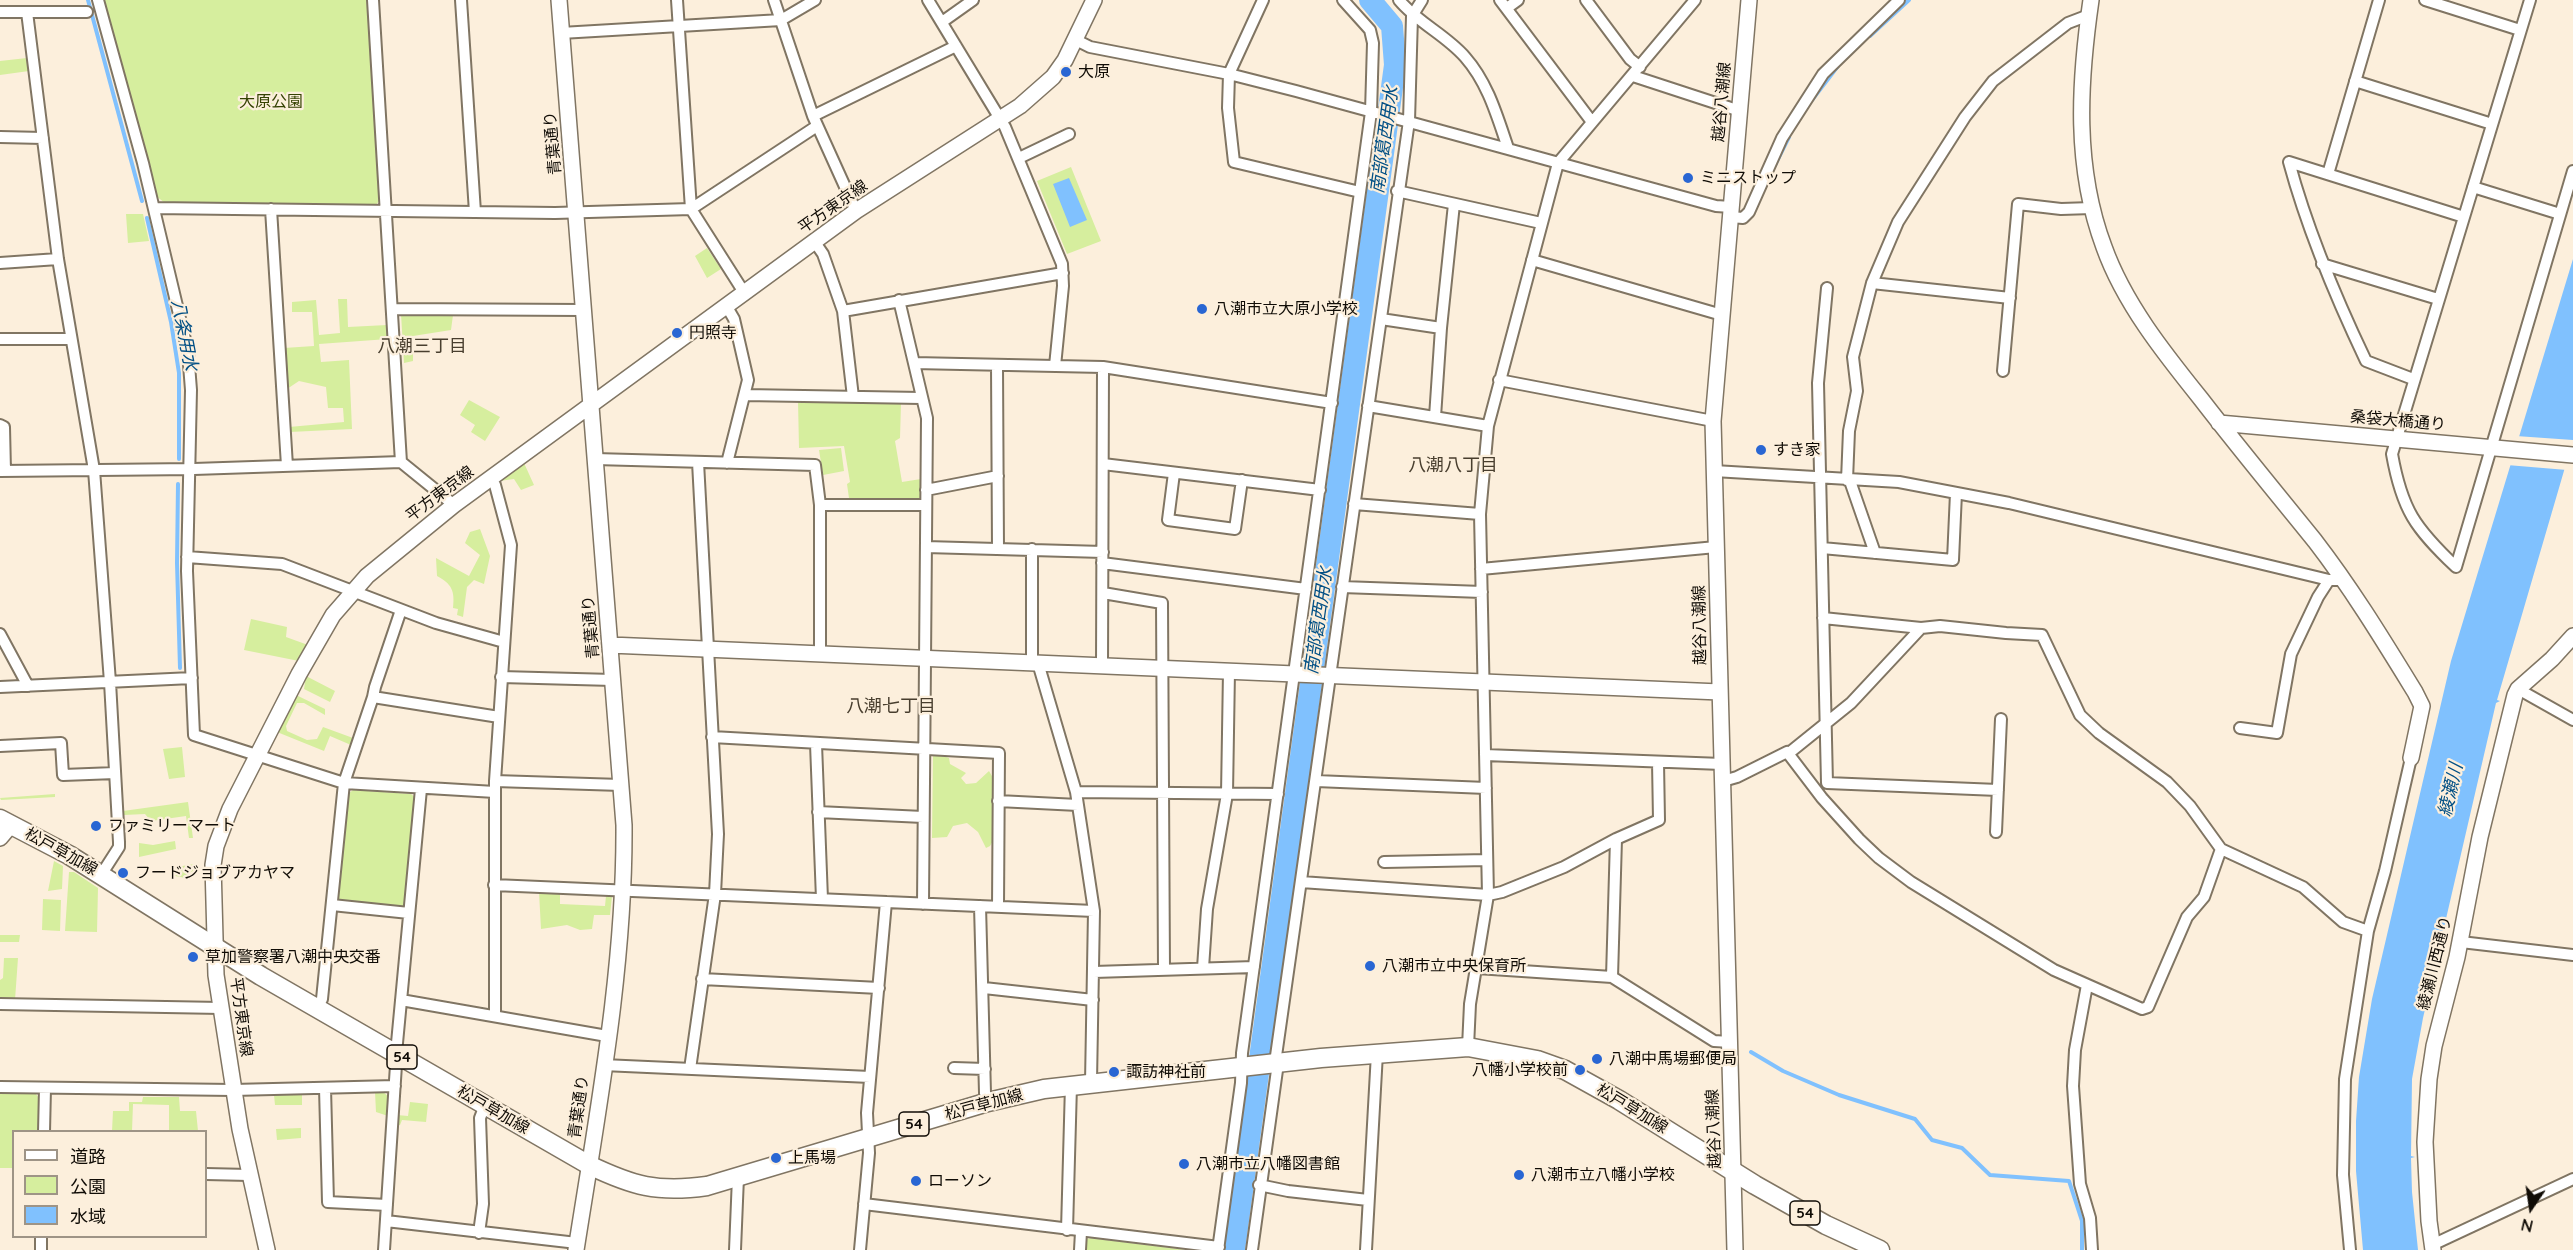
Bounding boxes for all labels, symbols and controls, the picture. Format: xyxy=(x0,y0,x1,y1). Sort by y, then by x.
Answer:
street label: 越谷八潮線 xyxy=(1709,61,1735,143)
place label: 大原 xyxy=(1078,62,1110,82)
marker: 大原 xyxy=(1059,65,1073,79)
water label: 南部葛西用水 xyxy=(1367,85,1403,195)
park label: 大原公園 xyxy=(239,92,303,112)
street label: 青葉通り xyxy=(541,110,565,176)
place label: ミニストップ xyxy=(1700,168,1796,188)
marker: ミニストップ xyxy=(1681,171,1695,185)
street label: 平方東京線 xyxy=(795,176,871,238)
water label: 八条用水 xyxy=(167,298,201,372)
place label: 八潮市立大原小学校 xyxy=(1214,299,1358,319)
marker: 八潮市立大原小学校 xyxy=(1195,302,1209,316)
place label: 円照寺 xyxy=(689,323,737,343)
marker: 円照寺 xyxy=(670,326,684,340)
district label: 八潮三丁目 xyxy=(377,336,467,358)
street label: 桑袋大橋通り xyxy=(2349,407,2447,435)
place label: すき家 xyxy=(1773,440,1821,460)
marker: すき家 xyxy=(1754,443,1768,457)
district label: 八潮八丁目 xyxy=(1408,455,1498,477)
street label: 平方東京線 xyxy=(402,462,478,526)
water label: 南部葛西用水 xyxy=(1301,566,1337,676)
street label: 越谷八潮線 xyxy=(1690,585,1710,665)
street label: 青葉通り xyxy=(579,594,603,660)
district label: 八潮七丁目 xyxy=(846,696,936,718)
water label: 綾瀬川 xyxy=(2434,761,2468,819)
place label: ファミリーマート xyxy=(108,816,236,836)
marker: ファミリーマート xyxy=(89,819,103,833)
street label: 松戸草加線 xyxy=(21,824,101,880)
place label: フードジョブアカヤマ xyxy=(135,863,295,883)
marker: フードジョブアカヤマ xyxy=(116,866,130,880)
street label: 綾瀬川西通り xyxy=(2414,914,2456,1012)
place label: 草加警察署八潮中央交番 xyxy=(205,947,381,967)
marker: 草加警察署八潮中央交番 xyxy=(186,950,200,964)
place label: 八潮市立中央保育所 xyxy=(1382,956,1526,976)
marker: 八潮市立中央保育所 xyxy=(1363,959,1377,973)
street label: 平方東京線 xyxy=(226,976,256,1058)
road number: 54 xyxy=(387,1045,417,1069)
place label: 八潮中馬場郵便局 xyxy=(1609,1049,1737,1069)
marker: 八潮中馬場郵便局 xyxy=(1590,1052,1604,1066)
place label: 八幡小学校前 xyxy=(1472,1060,1568,1080)
place label: 諏訪神社前 xyxy=(1126,1062,1206,1082)
marker: 八幡小学校前 xyxy=(1573,1063,1587,1077)
marker: 諏訪神社前 xyxy=(1107,1065,1121,1079)
street label: 青葉通り xyxy=(565,1074,593,1140)
street label: 松戸草加線 xyxy=(1593,1080,1671,1138)
street label: 松戸草加線 xyxy=(454,1082,532,1138)
street label: 松戸草加線 xyxy=(943,1085,1025,1125)
street label: 越谷八潮線 xyxy=(1703,1089,1725,1169)
road number: 54 xyxy=(899,1112,929,1136)
legend xyxy=(12,1130,207,1238)
text: 道路 xyxy=(70,1145,106,1168)
place label: 上馬場 xyxy=(788,1148,836,1168)
marker: 上馬場 xyxy=(769,1151,783,1165)
place label: 八潮市立八幡図書館 xyxy=(1196,1154,1340,1174)
marker: 八潮市立八幡図書館 xyxy=(1177,1157,1191,1171)
place label: 八潮市立八幡小学校 xyxy=(1531,1165,1675,1185)
marker: 八潮市立八幡小学校 xyxy=(1512,1168,1526,1182)
place label: ローソン xyxy=(928,1171,992,1191)
marker: ローソン xyxy=(909,1174,923,1188)
text: 公園 xyxy=(70,1175,106,1198)
north arrow xyxy=(2501,1178,2561,1238)
road number: 54 xyxy=(1790,1201,1820,1225)
text: 水域 xyxy=(70,1205,106,1228)
text: N xyxy=(2519,1214,2535,1237)

